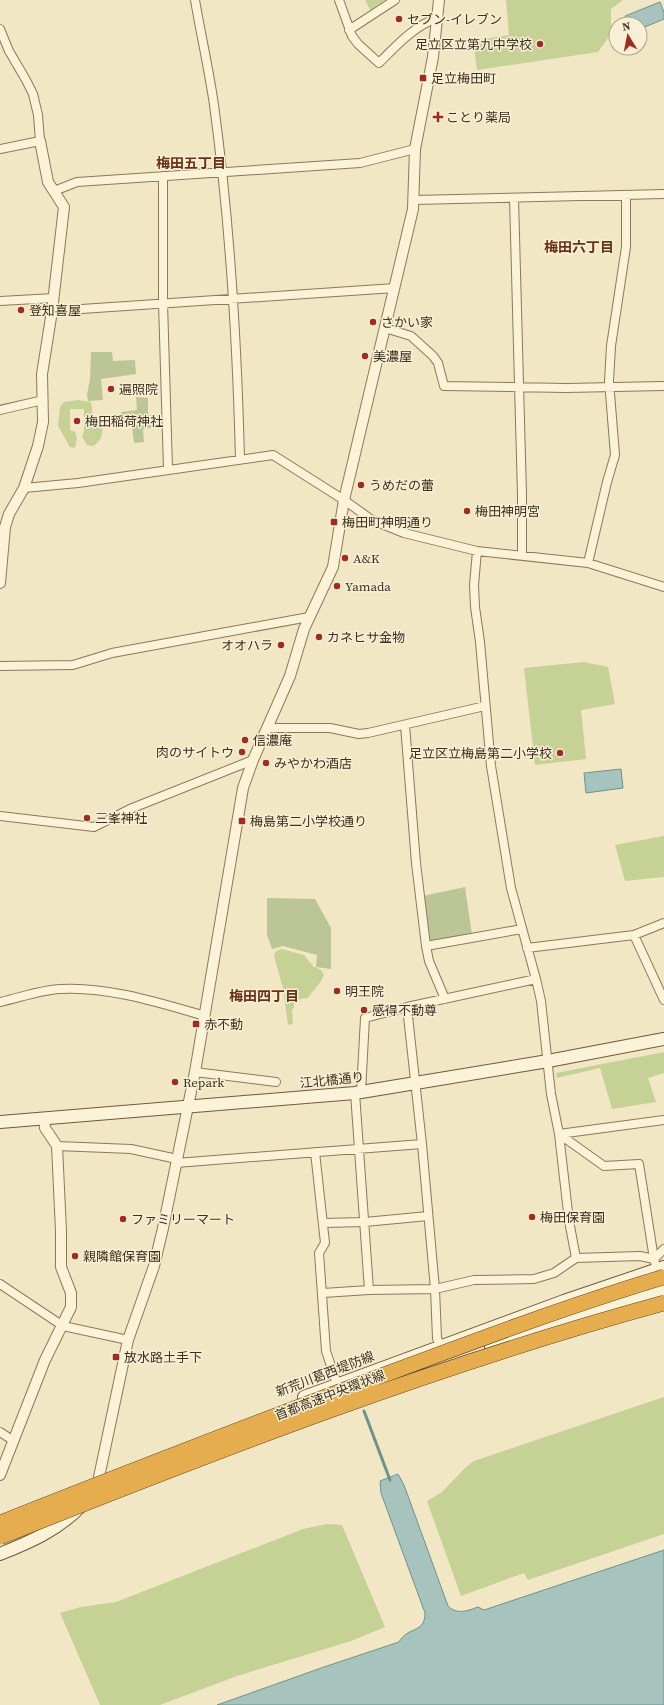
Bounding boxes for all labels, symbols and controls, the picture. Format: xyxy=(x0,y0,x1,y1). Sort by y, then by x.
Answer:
place label: セブン-イレブン xyxy=(407,11,502,28)
marker: セブン-イレブン xyxy=(394,14,404,24)
north arrow xyxy=(608,16,648,56)
text: N xyxy=(621,19,632,35)
place label: 足立区立第九中学校 xyxy=(415,36,532,53)
marker: 足立区立第九中学校 xyxy=(535,39,545,49)
place label: 足立梅田町 xyxy=(431,70,496,87)
marker: 足立梅田町 xyxy=(418,73,428,83)
place label: ことり薬局 xyxy=(446,109,511,126)
marker: ことり薬局 xyxy=(433,112,443,122)
district label: 梅田五丁目 xyxy=(156,153,226,173)
district label: 梅田六丁目 xyxy=(544,237,614,257)
place label: 登知喜屋 xyxy=(29,302,81,319)
marker: 登知喜屋 xyxy=(16,305,26,315)
place label: さかい家 xyxy=(381,314,433,331)
marker: さかい家 xyxy=(368,317,378,327)
place label: 美濃屋 xyxy=(373,348,412,365)
marker: 美濃屋 xyxy=(360,351,370,361)
place label: 遍照院 xyxy=(119,381,158,398)
marker: 遍照院 xyxy=(106,384,116,394)
place label: 梅田稲荷神社 xyxy=(85,413,163,430)
marker: 梅田稲荷神社 xyxy=(72,416,82,426)
place label: うめだの蕾 xyxy=(369,477,434,494)
marker: うめだの蕾 xyxy=(356,480,366,490)
place label: 梅田神明宮 xyxy=(475,503,540,520)
marker: 梅田神明宮 xyxy=(462,506,472,516)
place label: 梅田町神明通り xyxy=(342,514,433,531)
marker: 梅田町神明通り xyxy=(329,517,339,527)
place label: A&K xyxy=(353,550,380,567)
marker: A&K xyxy=(340,553,350,563)
place label: Yamada xyxy=(345,578,391,595)
marker: Yamada xyxy=(332,581,342,591)
place label: カネヒサ金物 xyxy=(327,629,405,646)
marker: カネヒサ金物 xyxy=(314,632,324,642)
place label: オオハラ xyxy=(221,637,273,654)
marker: オオハラ xyxy=(276,640,286,650)
place label: 信濃庵 xyxy=(253,732,292,749)
marker: 信濃庵 xyxy=(240,735,250,745)
place label: 肉のサイトウ xyxy=(156,744,234,761)
place label: 足立区立梅島第二小学校 xyxy=(409,745,552,762)
marker: 肉のサイトウ xyxy=(237,747,247,757)
marker: 足立区立梅島第二小学校 xyxy=(555,748,565,758)
place label: みやかわ酒店 xyxy=(274,755,352,772)
marker: みやかわ酒店 xyxy=(261,758,271,768)
place label: 三峯神社 xyxy=(95,810,147,827)
marker: 三峯神社 xyxy=(82,813,92,823)
place label: 梅島第二小学校通り xyxy=(250,813,367,830)
marker: 梅島第二小学校通り xyxy=(237,816,247,826)
place label: 明王院 xyxy=(345,983,384,1000)
district label: 梅田四丁目 xyxy=(229,986,299,1006)
marker: 明王院 xyxy=(332,986,342,996)
place label: 感得不動尊 xyxy=(372,1002,437,1019)
marker: 感得不動尊 xyxy=(359,1005,369,1015)
place label: 赤不動 xyxy=(204,1016,243,1033)
marker: 赤不動 xyxy=(191,1019,201,1029)
street label: 江北橋通り xyxy=(299,1068,365,1092)
place label: Repark xyxy=(183,1074,225,1091)
marker: Repark xyxy=(170,1077,180,1087)
place label: 梅田保育園 xyxy=(540,1209,605,1226)
place label: ファミリーマート xyxy=(131,1211,235,1228)
marker: 梅田保育園 xyxy=(527,1212,537,1222)
marker: ファミリーマート xyxy=(118,1214,128,1224)
place label: 親隣館保育園 xyxy=(83,1248,161,1265)
marker: 親隣館保育園 xyxy=(70,1251,80,1261)
street label: 新荒川葛西堤防線 xyxy=(273,1347,377,1401)
place label: 放水路土手下 xyxy=(124,1349,202,1366)
marker: 放水路土手下 xyxy=(111,1352,121,1362)
street label: 首都高速中央環状線 xyxy=(272,1366,388,1424)

